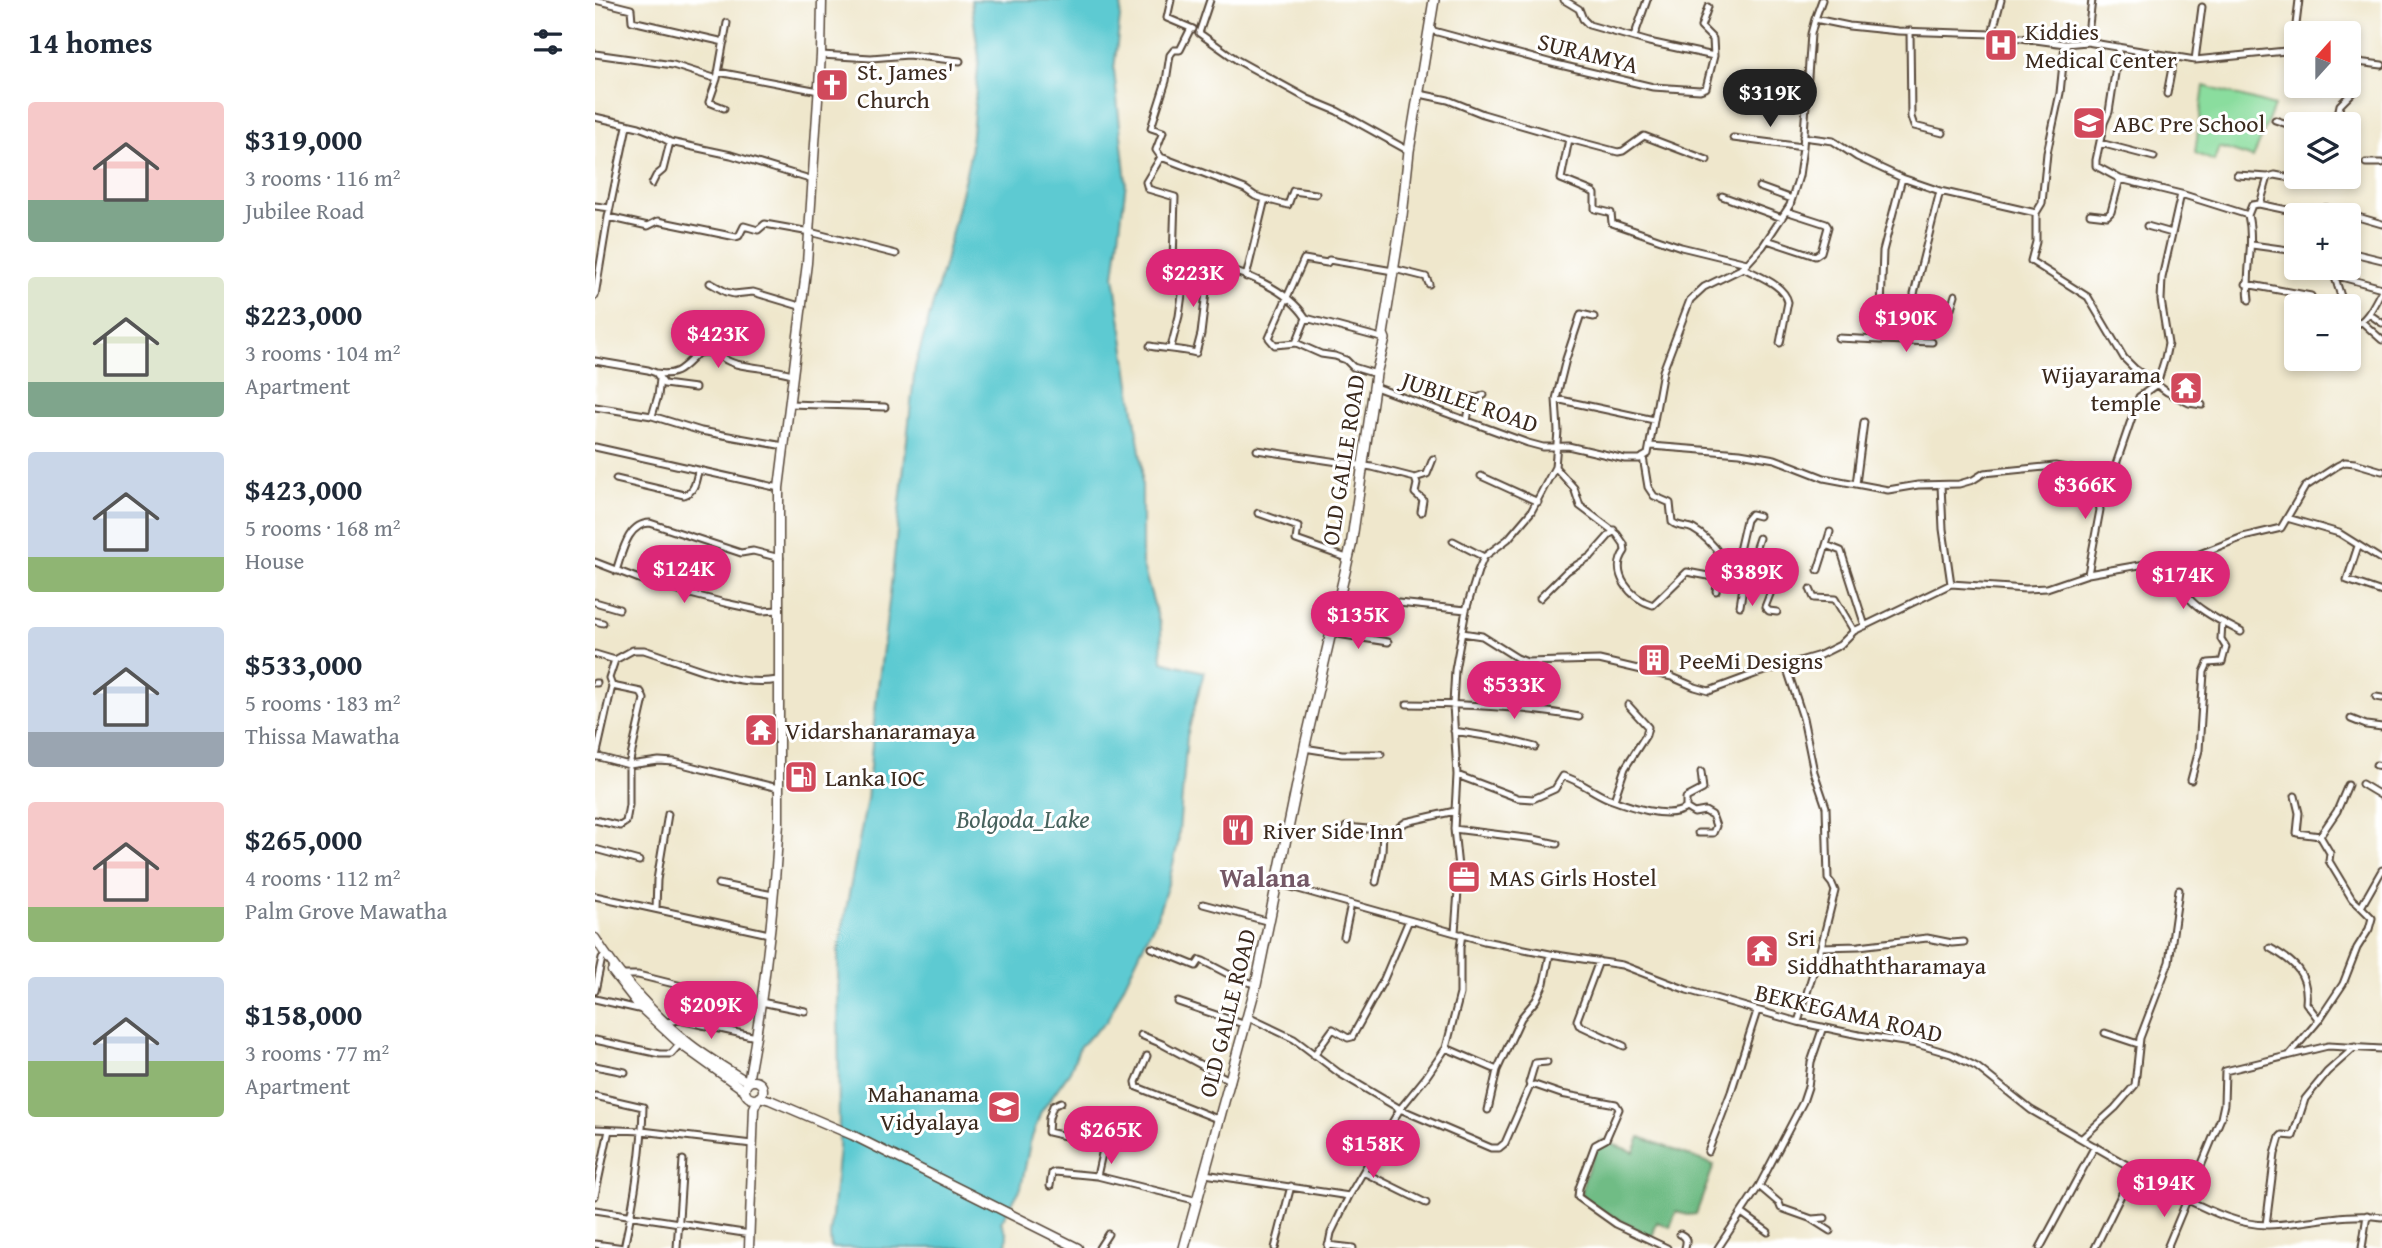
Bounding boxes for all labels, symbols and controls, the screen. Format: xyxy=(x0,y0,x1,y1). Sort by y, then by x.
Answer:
place label: Kiddies Medical Center xyxy=(2025,14,2177,77)
text: 14 homes xyxy=(28,20,153,64)
north arrow xyxy=(2284,21,2361,98)
map controls xyxy=(2284,21,2361,371)
icon: filters xyxy=(529,23,567,61)
street label: SURAMYA xyxy=(1534,24,1642,83)
hospital icon: Kiddies Medical Center xyxy=(1982,26,2020,64)
place label: St. James' Church xyxy=(857,54,954,117)
church icon: St. James' Church xyxy=(813,66,851,104)
pin: $319K xyxy=(1721,69,1819,129)
text: $319K xyxy=(1739,75,1801,108)
school or university icon: ABC Pre School xyxy=(2070,104,2108,142)
place label: ABC Pre School xyxy=(2113,106,2265,141)
button: layers xyxy=(2284,112,2361,189)
text: $319,000 xyxy=(245,117,362,161)
icon: home xyxy=(84,130,168,214)
text: 3 rooms · 116 m² xyxy=(245,161,400,194)
text: Jubilee Road xyxy=(245,194,364,227)
button: + xyxy=(2284,203,2361,280)
pin: $223K xyxy=(1144,250,1242,309)
text: $223K xyxy=(1162,255,1224,288)
text: $223,000 xyxy=(245,292,362,336)
pin: $190K xyxy=(1857,294,1955,354)
button: − xyxy=(2284,294,2361,371)
text: $190K xyxy=(1875,300,1937,333)
icon: home xyxy=(84,305,168,389)
pin: $423K xyxy=(669,310,767,370)
text: $423K xyxy=(687,316,749,349)
text: 3 rooms · 104 m² xyxy=(245,336,400,369)
place label: Wijayarama temple xyxy=(2041,357,2162,420)
street label: JUBILEE ROAD xyxy=(1394,361,1543,442)
text: Apartment xyxy=(245,369,350,402)
temple icon: Wijayarama temple xyxy=(2167,369,2205,407)
street label: OLD GALLE ROAD xyxy=(1312,372,1374,548)
pin: $366K xyxy=(2036,462,2134,521)
text: $423,000 xyxy=(245,467,362,511)
text: $366K xyxy=(2054,467,2116,500)
icon: home xyxy=(84,480,168,564)
text: 5 rooms · 168 m² xyxy=(245,511,400,544)
text: House xyxy=(245,544,304,577)
pin: $124K xyxy=(635,546,733,605)
pin: $389K xyxy=(1703,548,1801,608)
text: $124K xyxy=(653,551,715,584)
pin: $174K xyxy=(2134,552,2232,611)
text: $389K xyxy=(1721,554,1783,587)
text: $174K xyxy=(2152,557,2214,590)
pin: $135K xyxy=(1309,592,1407,651)
text: $135K xyxy=(1327,597,1389,630)
building icon: PeeMi Designs xyxy=(1635,641,1673,679)
text: $533,000 xyxy=(245,642,362,686)
place label: PeeMi Designs xyxy=(1679,643,1823,678)
icon: home xyxy=(84,655,168,739)
pin: $533K xyxy=(1465,662,1563,721)
text: $533K xyxy=(1483,667,1545,700)
text: 5 rooms · 183 m² xyxy=(245,686,400,719)
temple icon: Vidarshanaramaya xyxy=(742,711,780,749)
place label: Vidarshanaramaya xyxy=(785,713,976,748)
text: Thissa Mawatha xyxy=(245,719,400,752)
fuel station icon: Lanka IOC xyxy=(782,758,820,796)
place label: Lanka IOC xyxy=(825,760,925,795)
water label: Bolgoda_Lake xyxy=(955,799,1090,838)
restaurant icon: River Side Inn xyxy=(1219,811,1257,849)
place label: River Side Inn xyxy=(1263,813,1404,848)
text: $265,000 xyxy=(245,817,362,861)
icon: home xyxy=(84,830,168,914)
district label: Walana xyxy=(1220,856,1311,897)
office icon: MAS Girls Hostel xyxy=(1445,858,1483,896)
place label: MAS Girls Hostel xyxy=(1489,860,1657,895)
text: 4 rooms · 112 m² xyxy=(245,861,400,894)
text: Palm Grove Mawatha xyxy=(245,894,447,927)
place label: Sri Siddhaththaramaya xyxy=(1787,920,1987,983)
street label: OLD GALLE ROAD xyxy=(1189,925,1265,1101)
temple icon: Sri Siddhaththaramaya xyxy=(1743,932,1781,970)
street label: BEKKEGAMA ROAD xyxy=(1752,974,1946,1052)
pin: $209K xyxy=(662,982,760,1041)
text: $209K xyxy=(680,987,742,1020)
text: $158,000 xyxy=(245,992,362,1036)
icon: home xyxy=(84,1005,168,1089)
text: 3 rooms · 77 m² xyxy=(245,1036,389,1069)
text: Apartment xyxy=(245,1069,350,1102)
place label: Mahanama Vidyalaya xyxy=(867,1076,980,1139)
school or university icon: Mahanama Vidyalaya xyxy=(985,1088,1023,1126)
pin: $265K xyxy=(1062,1106,1160,1166)
text: $265K xyxy=(1080,1112,1142,1145)
pin: $158K xyxy=(1324,1120,1422,1180)
text: $158K xyxy=(1342,1126,1404,1159)
pin: $194K xyxy=(2115,1160,2213,1219)
text: $194K xyxy=(2133,1165,2195,1198)

